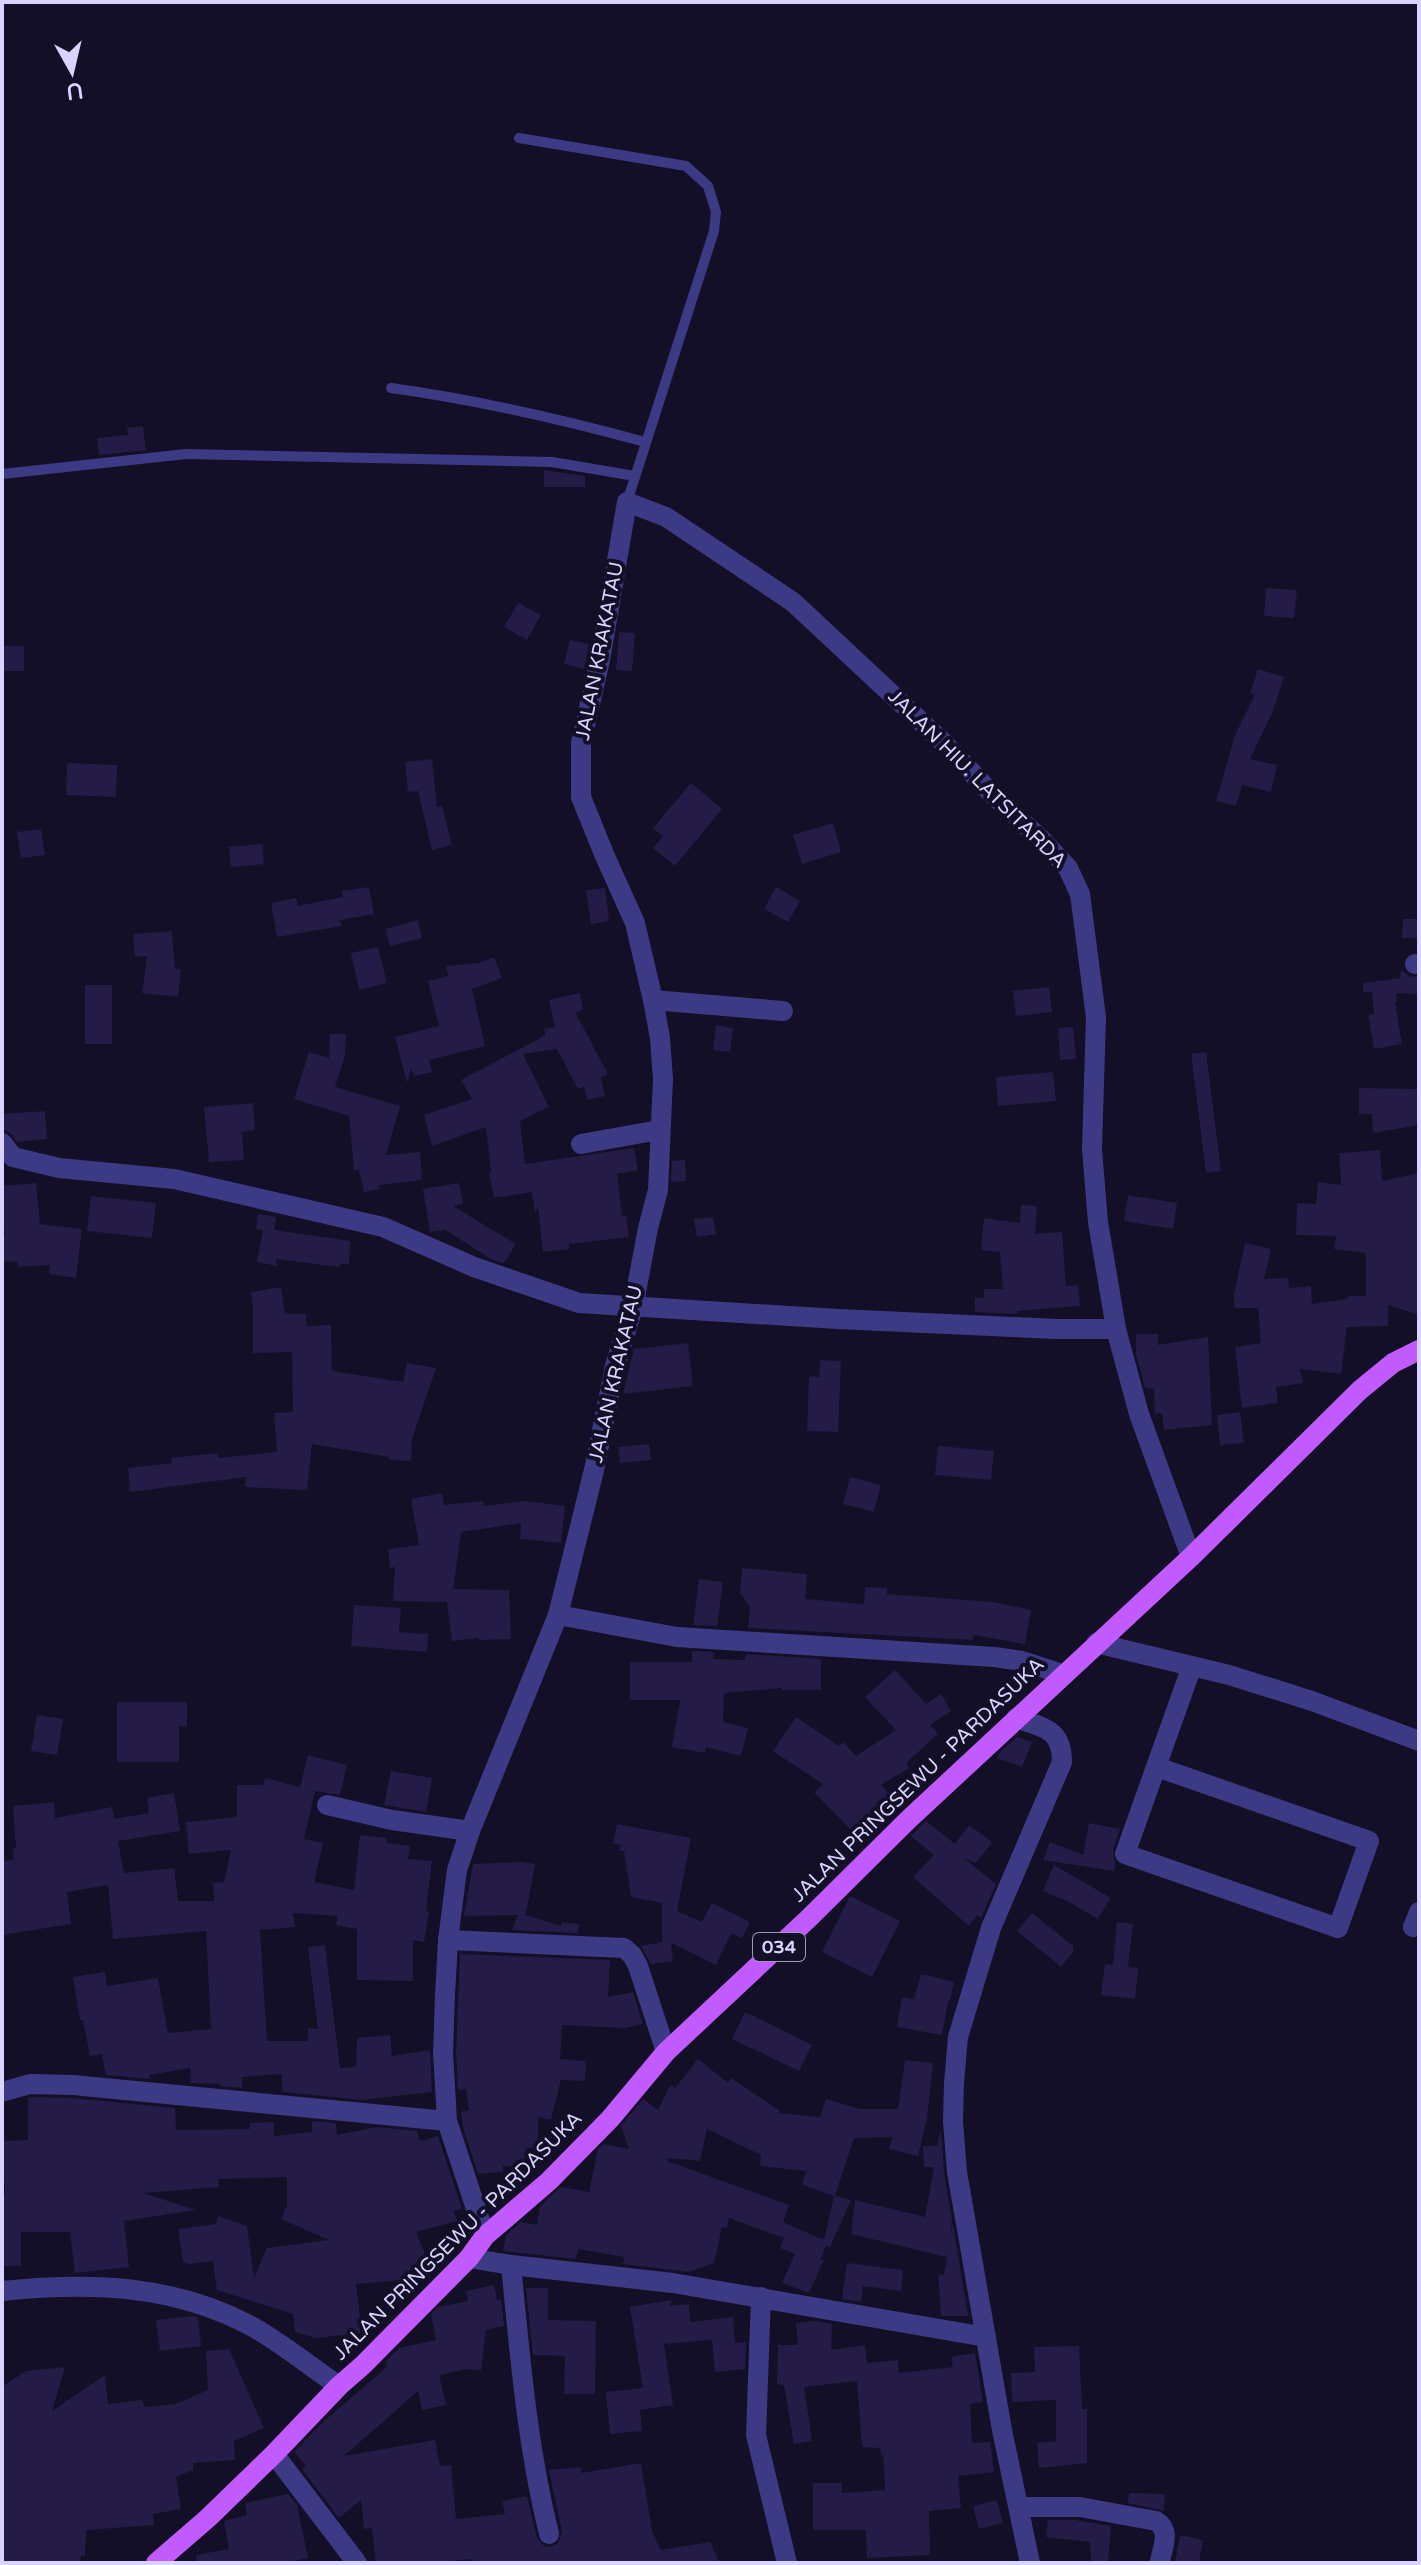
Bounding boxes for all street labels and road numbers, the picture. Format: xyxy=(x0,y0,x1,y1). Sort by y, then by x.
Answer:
street label: JALAN KRAKATAU xyxy=(571,560,629,742)
street label: JALAN HIU. LATSITARDA xyxy=(883,685,1071,873)
street label: JALAN KRAKATAU xyxy=(584,1283,648,1465)
street label: JALAN PRINGSEWU - PARDASUKA xyxy=(787,1653,1049,1907)
road number: 034 xyxy=(753,1933,805,1961)
street label: JALAN PRINGSEWU - PARDASUKA xyxy=(329,2107,587,2365)

